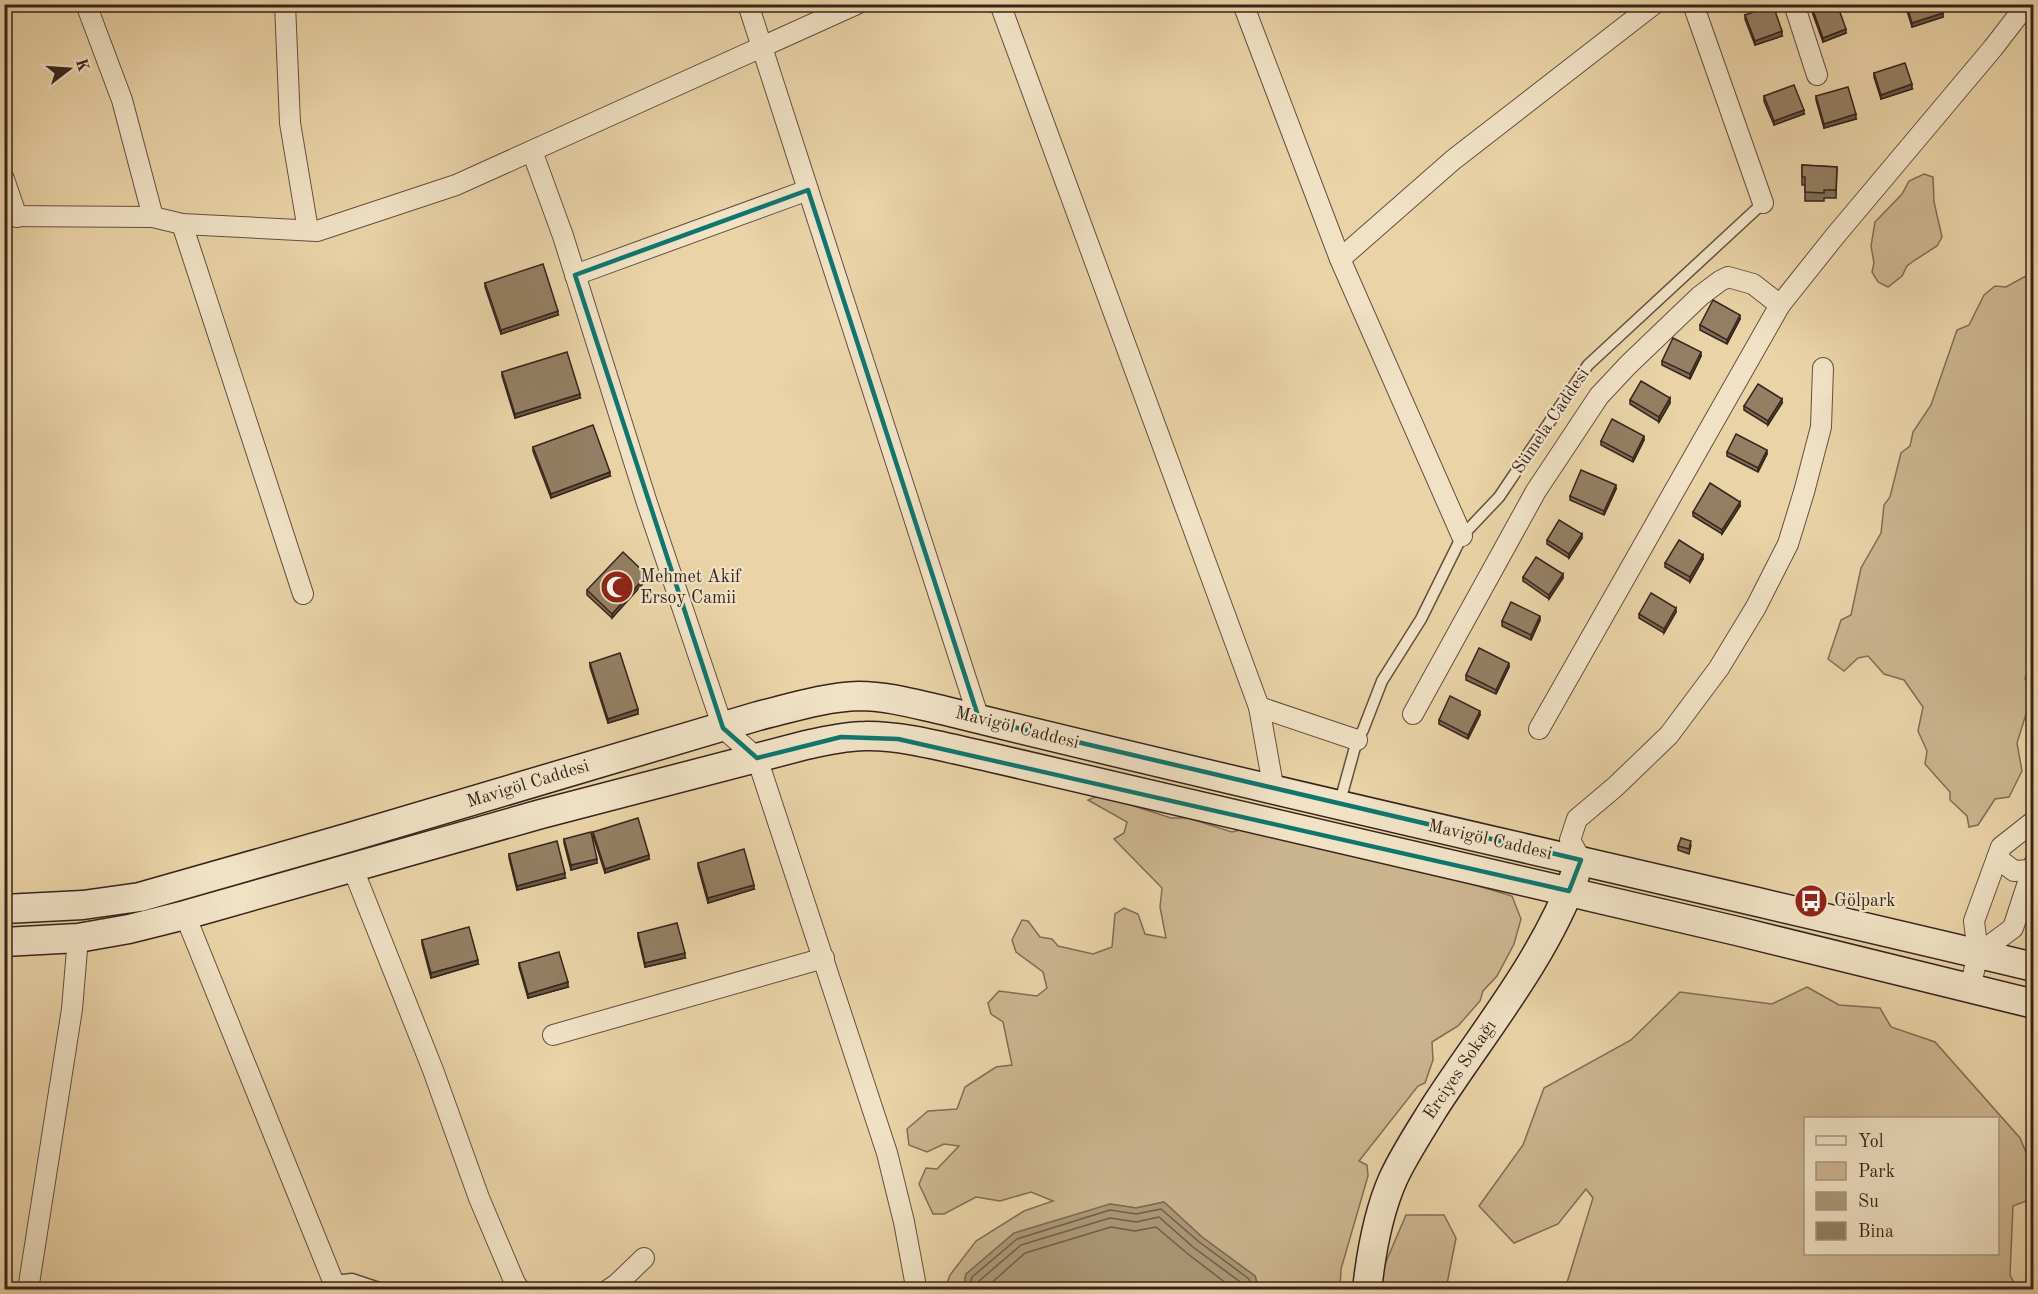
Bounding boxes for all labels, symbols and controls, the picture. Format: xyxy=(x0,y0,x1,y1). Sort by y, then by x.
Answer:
north arrow xyxy=(39,39,99,99)
text: K xyxy=(72,57,91,73)
street label: Sümela Caddesi xyxy=(1509,365,1593,477)
place label: Mehmet Akif Ersoy Camii xyxy=(640,568,742,607)
mosque icon: Mehmet Akif Ersoy Camii xyxy=(599,569,635,605)
street label: Mavigöl Caddesi xyxy=(953,704,1081,752)
street label: Mavigöl Caddesi xyxy=(465,757,592,811)
street label: Mavigöl Caddesi xyxy=(1426,817,1554,863)
bus stop icon: Gölpark xyxy=(1793,883,1829,919)
place label: Gölpark xyxy=(1834,892,1896,910)
street label: Erciyes Sokağı xyxy=(1420,1017,1500,1123)
legend xyxy=(1804,1117,1999,1255)
text: Yol xyxy=(1858,1133,1884,1151)
text: Park xyxy=(1858,1163,1895,1181)
text: Su xyxy=(1858,1193,1879,1211)
text: Bina xyxy=(1858,1223,1894,1241)

